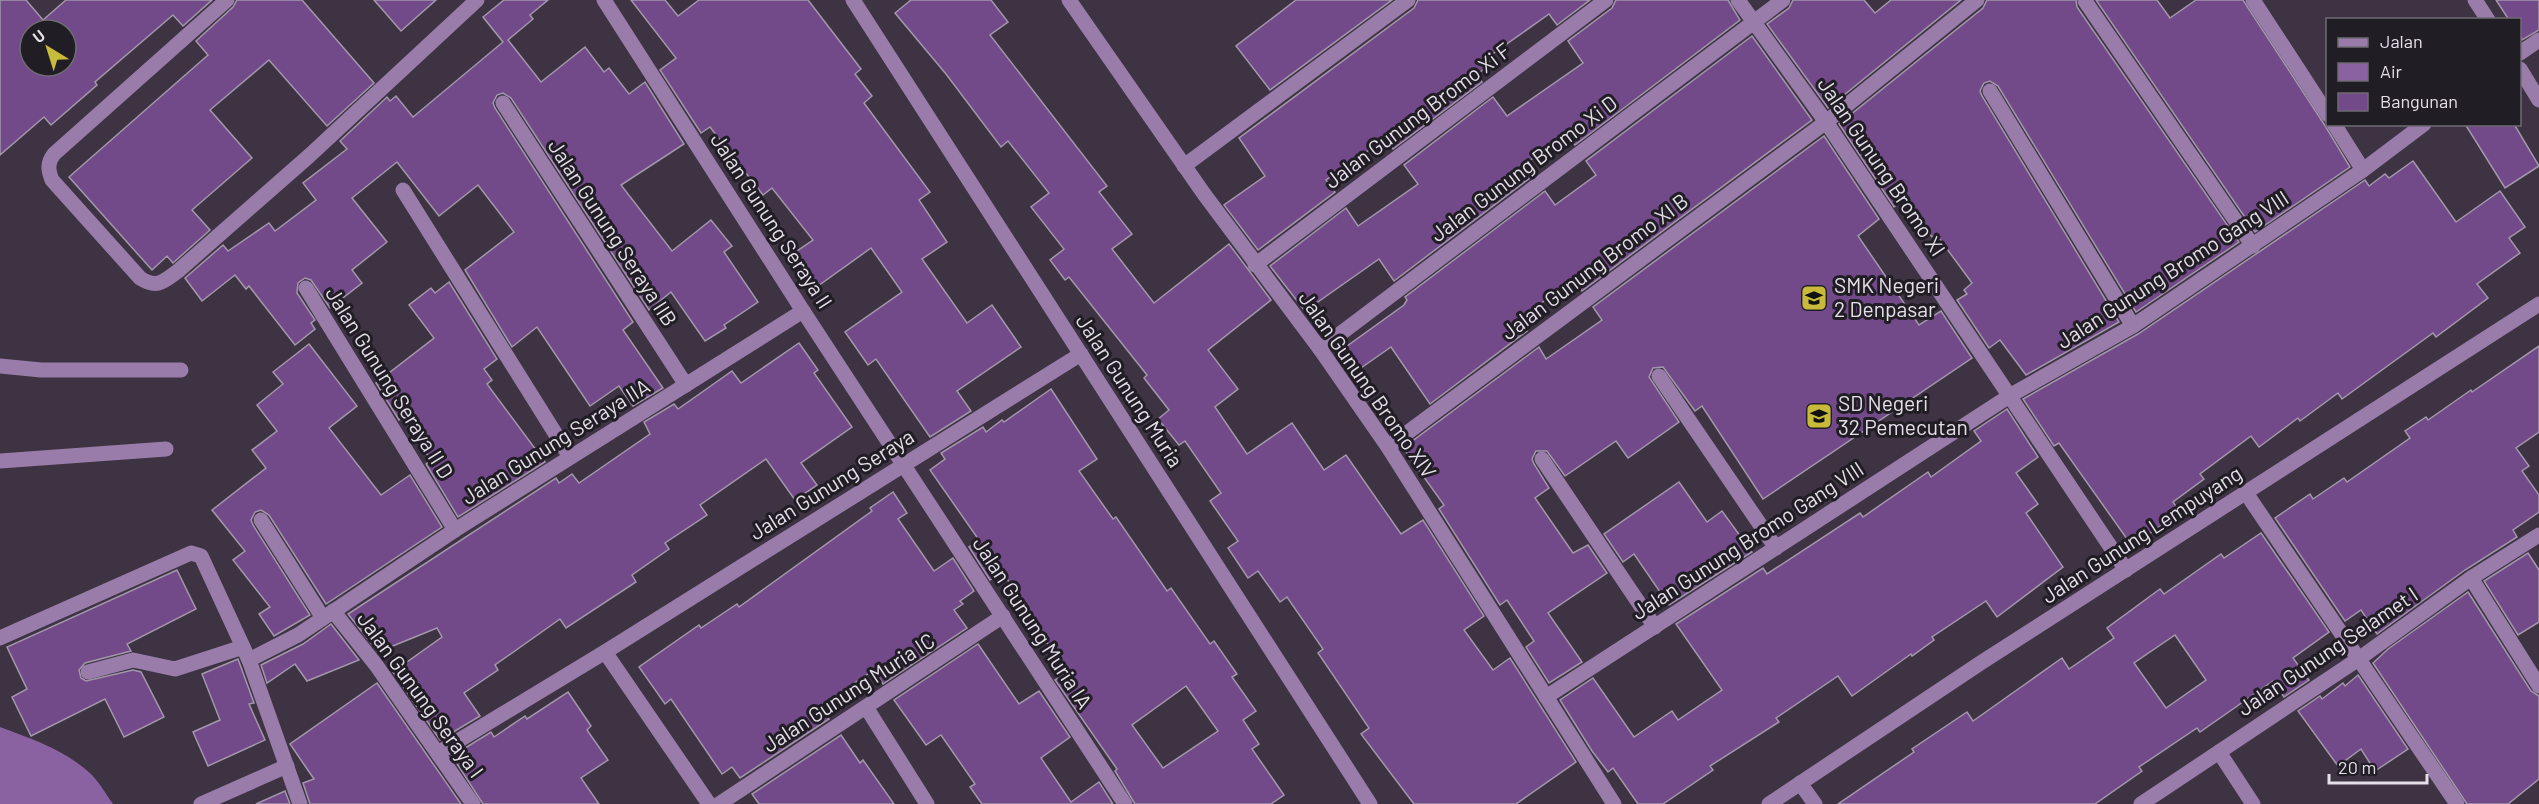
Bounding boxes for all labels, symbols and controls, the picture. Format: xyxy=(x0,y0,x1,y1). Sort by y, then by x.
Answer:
north arrow xyxy=(18,18,78,78)
legend xyxy=(2326,18,2521,126)
text: U xyxy=(29,25,48,46)
text: Jalan xyxy=(2380,30,2423,52)
street label: Jalan Gunung Bromo Xi F xyxy=(1319,37,1515,193)
text: Air xyxy=(2380,60,2403,82)
street label: Jalan Gunung Bromo XI xyxy=(1813,72,1951,260)
street label: Jalan Gunung Bromo Xi D xyxy=(1425,89,1621,246)
text: Bangunan xyxy=(2380,90,2458,112)
street label: Jalan Gunung Seraya II xyxy=(706,128,838,313)
street label: Jalan Gunung Seraya IIB xyxy=(544,134,683,330)
street label: Jalan Gunung Bromo Gang VIII xyxy=(2052,184,2293,353)
street label: Jalan Gunung Bromo XI B xyxy=(1496,187,1692,344)
place label: SMK Negeri 2 Denpasar xyxy=(1834,272,1939,321)
street label: Jalan Gunung Seraya II D xyxy=(321,282,460,483)
school or university icon: SMK Negeri 2 Denpasar xyxy=(1799,283,1829,313)
street label: Jalan Gunung Bromo XIV xyxy=(1294,286,1442,482)
street label: Jalan Gunung Muria xyxy=(1071,309,1189,471)
street label: Jalan Gunung Seraya IIA xyxy=(457,372,654,509)
place label: SD Negeri 32 Pemecutan xyxy=(1838,390,1968,439)
school or university icon: SD Negeri 32 Pemecutan xyxy=(1804,401,1834,431)
street label: Jalan Gunung Seraya xyxy=(744,423,918,544)
street label: Jalan Gunung Bromo Gang VIII xyxy=(1627,455,1868,624)
street label: Jalan Gunung Lempuyang xyxy=(2036,460,2246,608)
street label: Jalan Gunung Muria IA xyxy=(968,532,1098,713)
street label: Jalan Gunung Selamet I xyxy=(2232,581,2422,720)
street label: Jalan Gunung Seraya I xyxy=(353,606,490,782)
street label: Jalan Gunung Muria IC xyxy=(758,627,939,757)
scale bar xyxy=(2329,747,2426,785)
text: 20 m xyxy=(2338,756,2376,778)

